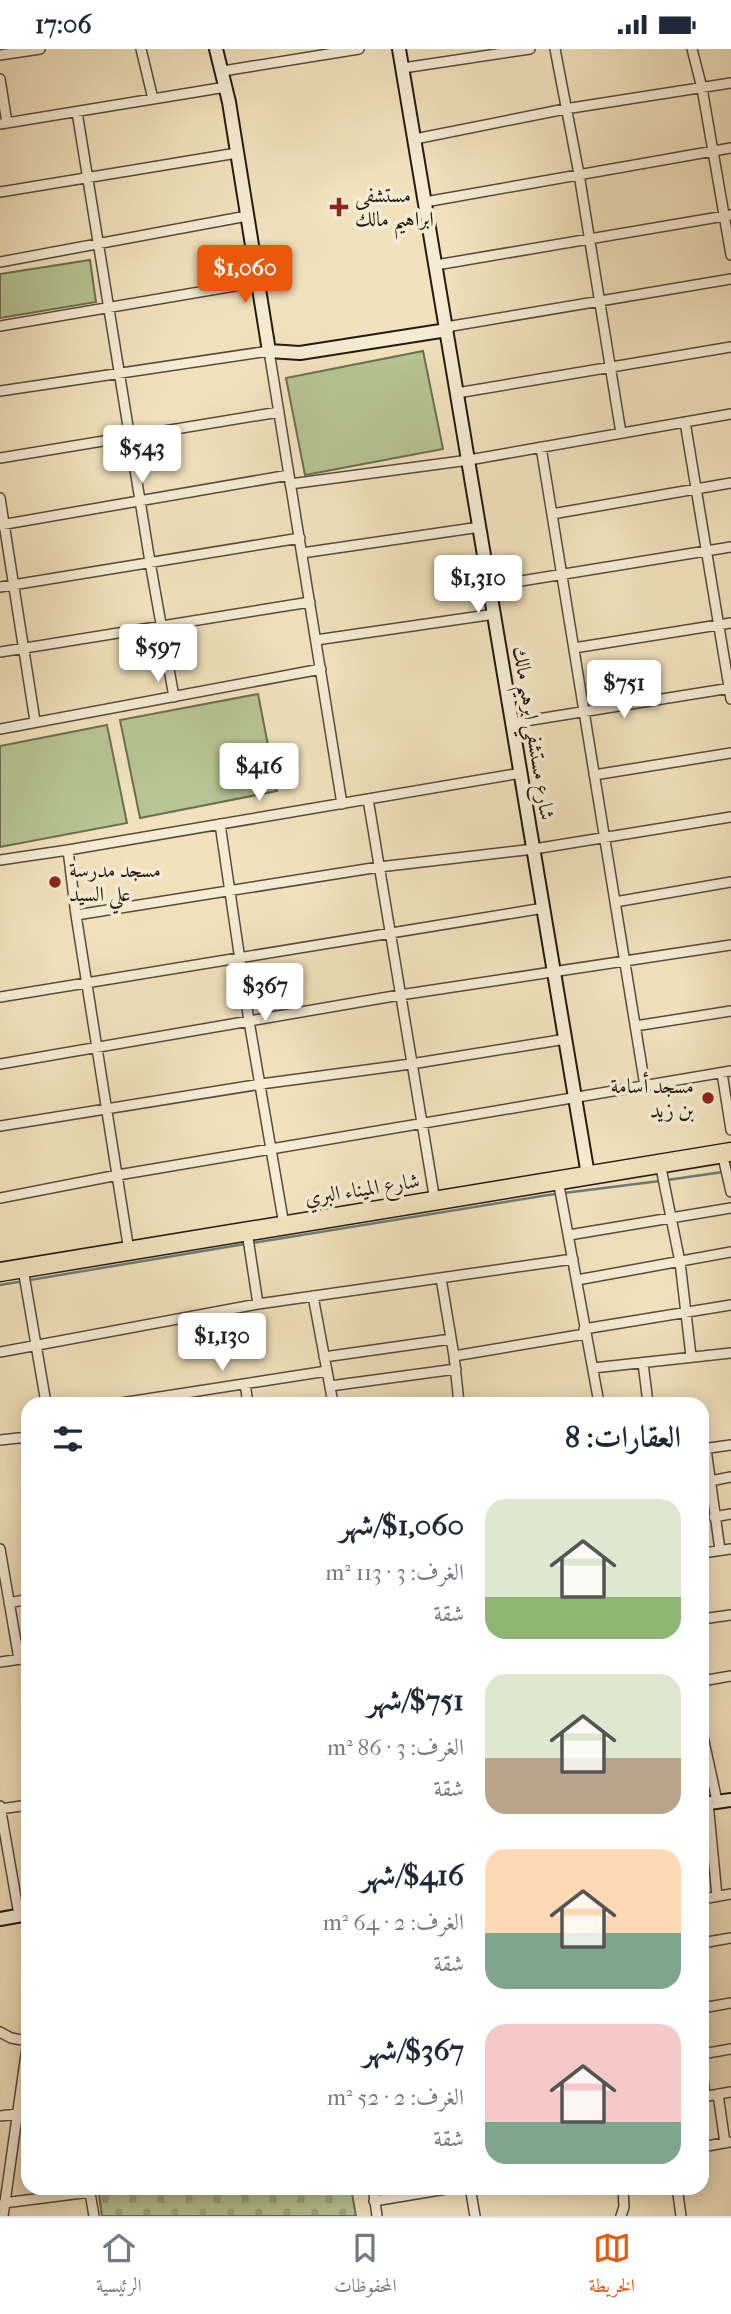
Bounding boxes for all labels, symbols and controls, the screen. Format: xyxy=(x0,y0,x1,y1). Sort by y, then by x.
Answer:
text: 17:06 xyxy=(35,9,92,40)
place label: مستشفى ابراهيم مالك xyxy=(355,183,434,240)
marker: مستشفى ابراهيم مالك xyxy=(329,197,349,217)
pin: $1,060 xyxy=(188,245,302,305)
text: $1,060 xyxy=(213,254,277,281)
pin: $543 xyxy=(101,425,183,485)
text: $543 xyxy=(119,434,165,461)
pin: $1,310 xyxy=(421,555,535,615)
text: $1,310 xyxy=(450,564,506,591)
pin: $597 xyxy=(117,625,199,684)
text: $597 xyxy=(135,633,181,660)
street label: شارع مستشفي ابرهيم مالك xyxy=(500,644,560,823)
pin: $751 xyxy=(583,661,665,720)
text: $751 xyxy=(603,669,645,696)
pin: $416 xyxy=(218,743,300,803)
text: $416 xyxy=(236,752,282,779)
place label: مسجد مدرسة علي السيد xyxy=(69,858,161,914)
marker: مسجد مدرسة علي السيد xyxy=(47,874,63,890)
pin: $367 xyxy=(224,963,306,1023)
text: $367 xyxy=(242,972,288,999)
place label: مسجد أسامة بن زيد xyxy=(611,1071,694,1123)
marker: مسجد أسامة بن زيد xyxy=(700,1090,716,1106)
street label: شارع الميناء البري xyxy=(303,1168,422,1216)
pin: $1,130 xyxy=(165,1313,279,1373)
text: $1,130 xyxy=(194,1322,250,1349)
icon: filters xyxy=(49,1420,87,1458)
text: العقارات: 8 xyxy=(565,1420,681,1455)
text: $1,060/شهر xyxy=(339,1508,464,1543)
icon: home xyxy=(541,1527,625,1611)
text: الغرف: 3 · 113 m² xyxy=(325,1559,464,1586)
text: شقة xyxy=(434,1600,464,1627)
text: $751/شهر xyxy=(368,1683,464,1718)
icon: home xyxy=(541,1702,625,1786)
text: الغرف: 3 · 86 m² xyxy=(327,1734,464,1761)
text: شقة xyxy=(434,1775,464,1802)
text: $416/شهر xyxy=(361,1858,464,1893)
icon: home xyxy=(541,1877,625,1961)
text: الغرف: 2 · 64 m² xyxy=(323,1909,464,1936)
text: شقة xyxy=(434,1950,464,1977)
text: $367/شهر xyxy=(363,2033,464,2068)
icon: home xyxy=(541,2052,625,2136)
text: الغرف: 2 · 52 m² xyxy=(327,2084,464,2111)
text: شقة xyxy=(434,2125,464,2152)
tab: الرئيسية xyxy=(96,2229,142,2304)
tab: المحفوظات xyxy=(334,2229,397,2304)
tab: الخريطة xyxy=(589,2229,635,2304)

